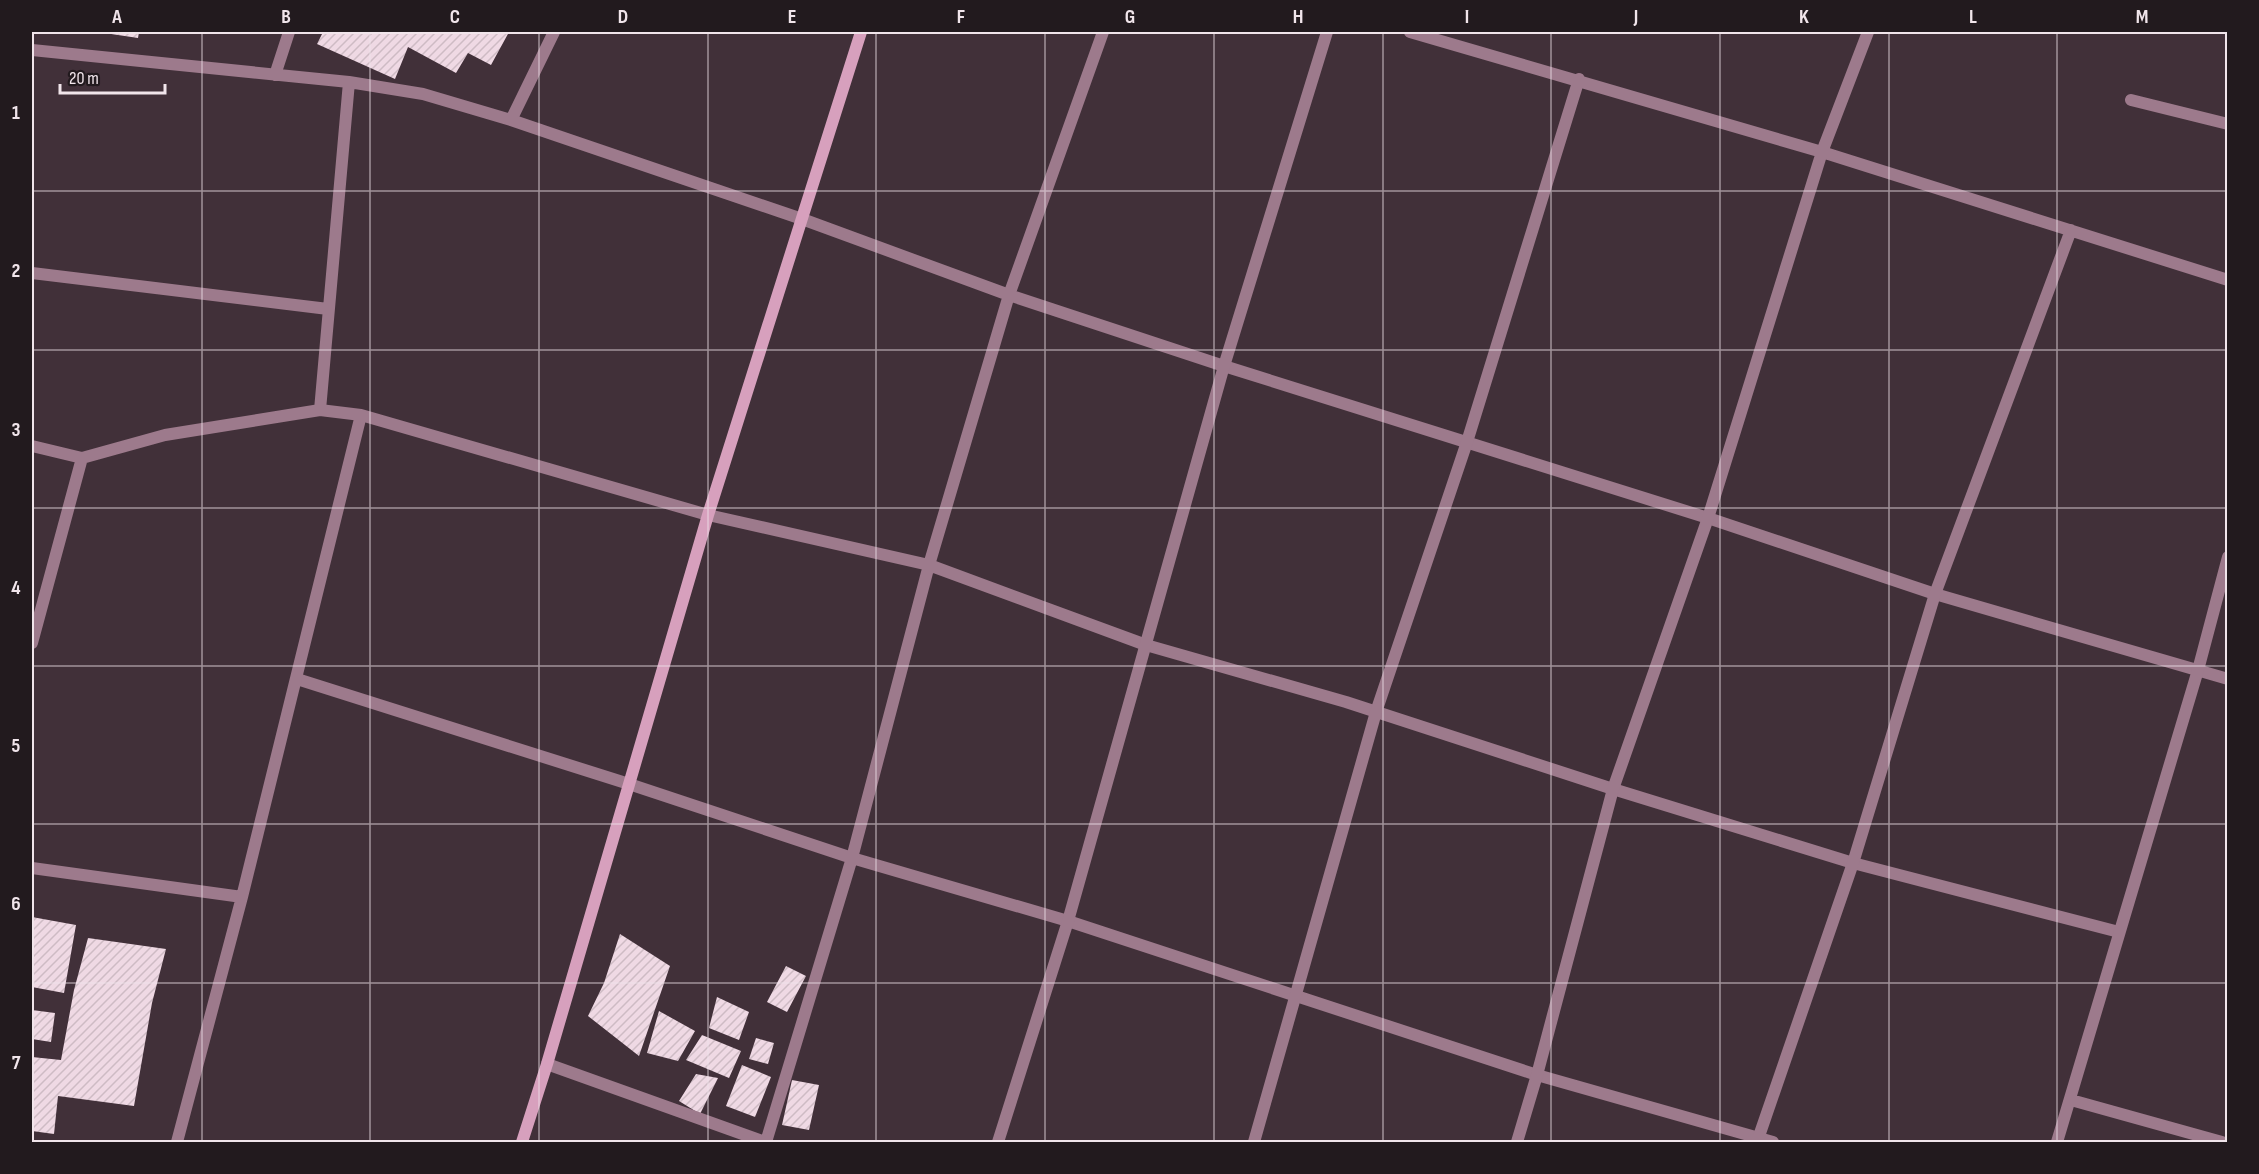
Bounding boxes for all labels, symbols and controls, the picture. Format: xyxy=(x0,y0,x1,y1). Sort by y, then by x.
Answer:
text: A xyxy=(111,5,122,29)
text: B xyxy=(281,5,291,29)
text: C xyxy=(450,5,460,29)
text: D xyxy=(618,5,628,29)
text: E xyxy=(788,5,796,29)
text: F xyxy=(957,5,965,29)
text: G xyxy=(1125,5,1135,29)
text: H xyxy=(1293,5,1303,29)
text: I xyxy=(1465,5,1469,29)
text: J xyxy=(1633,5,1638,29)
text: K xyxy=(1799,5,1809,29)
text: L xyxy=(1969,5,1977,29)
text: M xyxy=(2136,5,2148,29)
scale bar xyxy=(60,57,165,95)
text: 20 m xyxy=(69,68,99,89)
text: 1 xyxy=(12,101,20,125)
text: 2 xyxy=(12,259,20,283)
text: 3 xyxy=(12,418,21,442)
text: 4 xyxy=(11,576,21,600)
text: 5 xyxy=(12,734,21,758)
text: 6 xyxy=(11,892,21,916)
text: 7 xyxy=(12,1051,21,1075)

